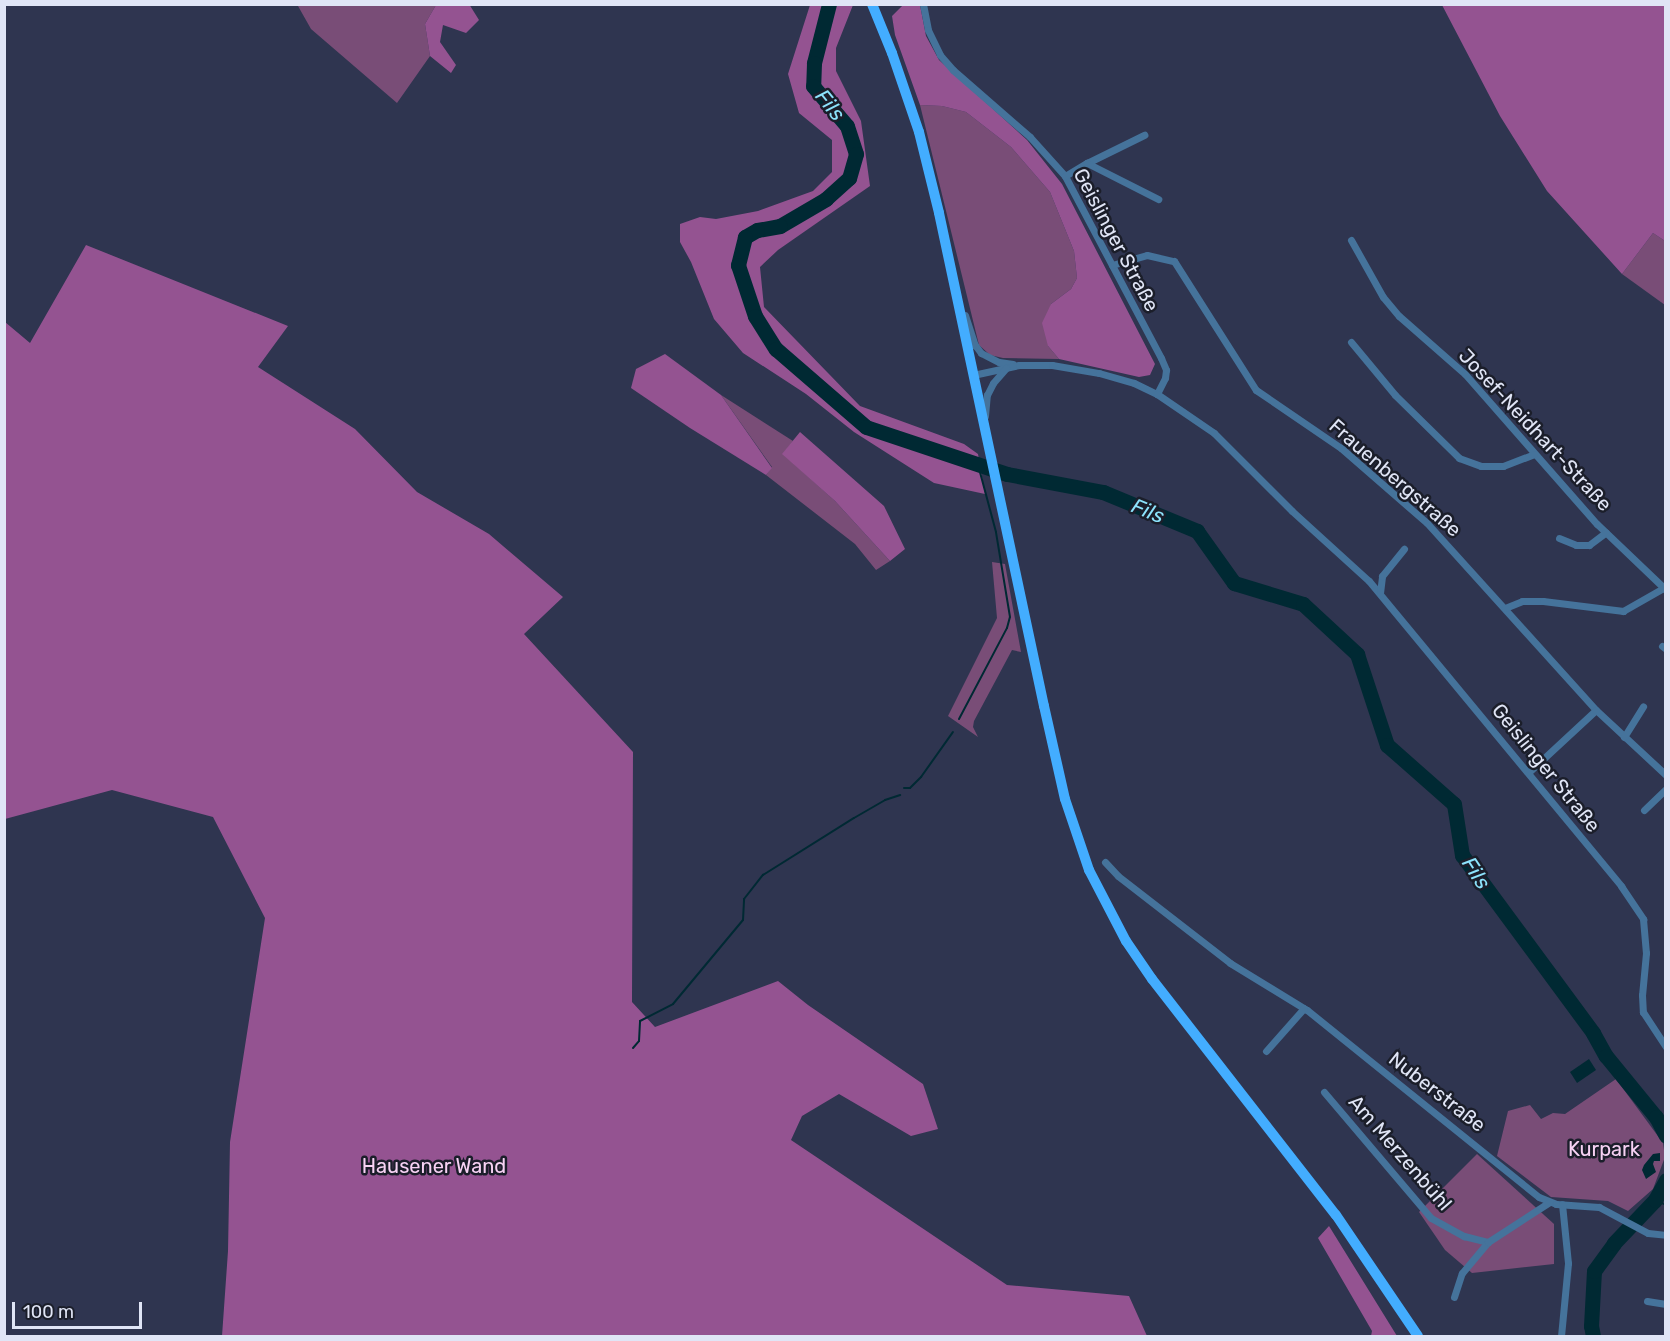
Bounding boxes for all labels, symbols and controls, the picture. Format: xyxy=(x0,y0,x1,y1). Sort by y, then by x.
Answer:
water label: Fils xyxy=(810,84,850,126)
street label: Geislinger Straße xyxy=(1068,164,1164,316)
street label: Josef-Neidhart-Straße xyxy=(1453,344,1617,516)
street label: Frauenbergstraße xyxy=(1324,414,1466,542)
water label: Fils xyxy=(1128,493,1168,529)
street label: Geislinger Straße xyxy=(1487,699,1605,837)
water label: Fils xyxy=(1456,852,1496,894)
street label: Nuberstraße xyxy=(1384,1047,1490,1137)
street label: Am Merzenbühl xyxy=(1343,1090,1457,1216)
park label: Kurpark xyxy=(1568,1137,1640,1161)
park label: Hausener Wand xyxy=(361,1154,507,1178)
scale bar xyxy=(15,1290,146,1328)
text: 100 m xyxy=(23,1301,74,1323)

